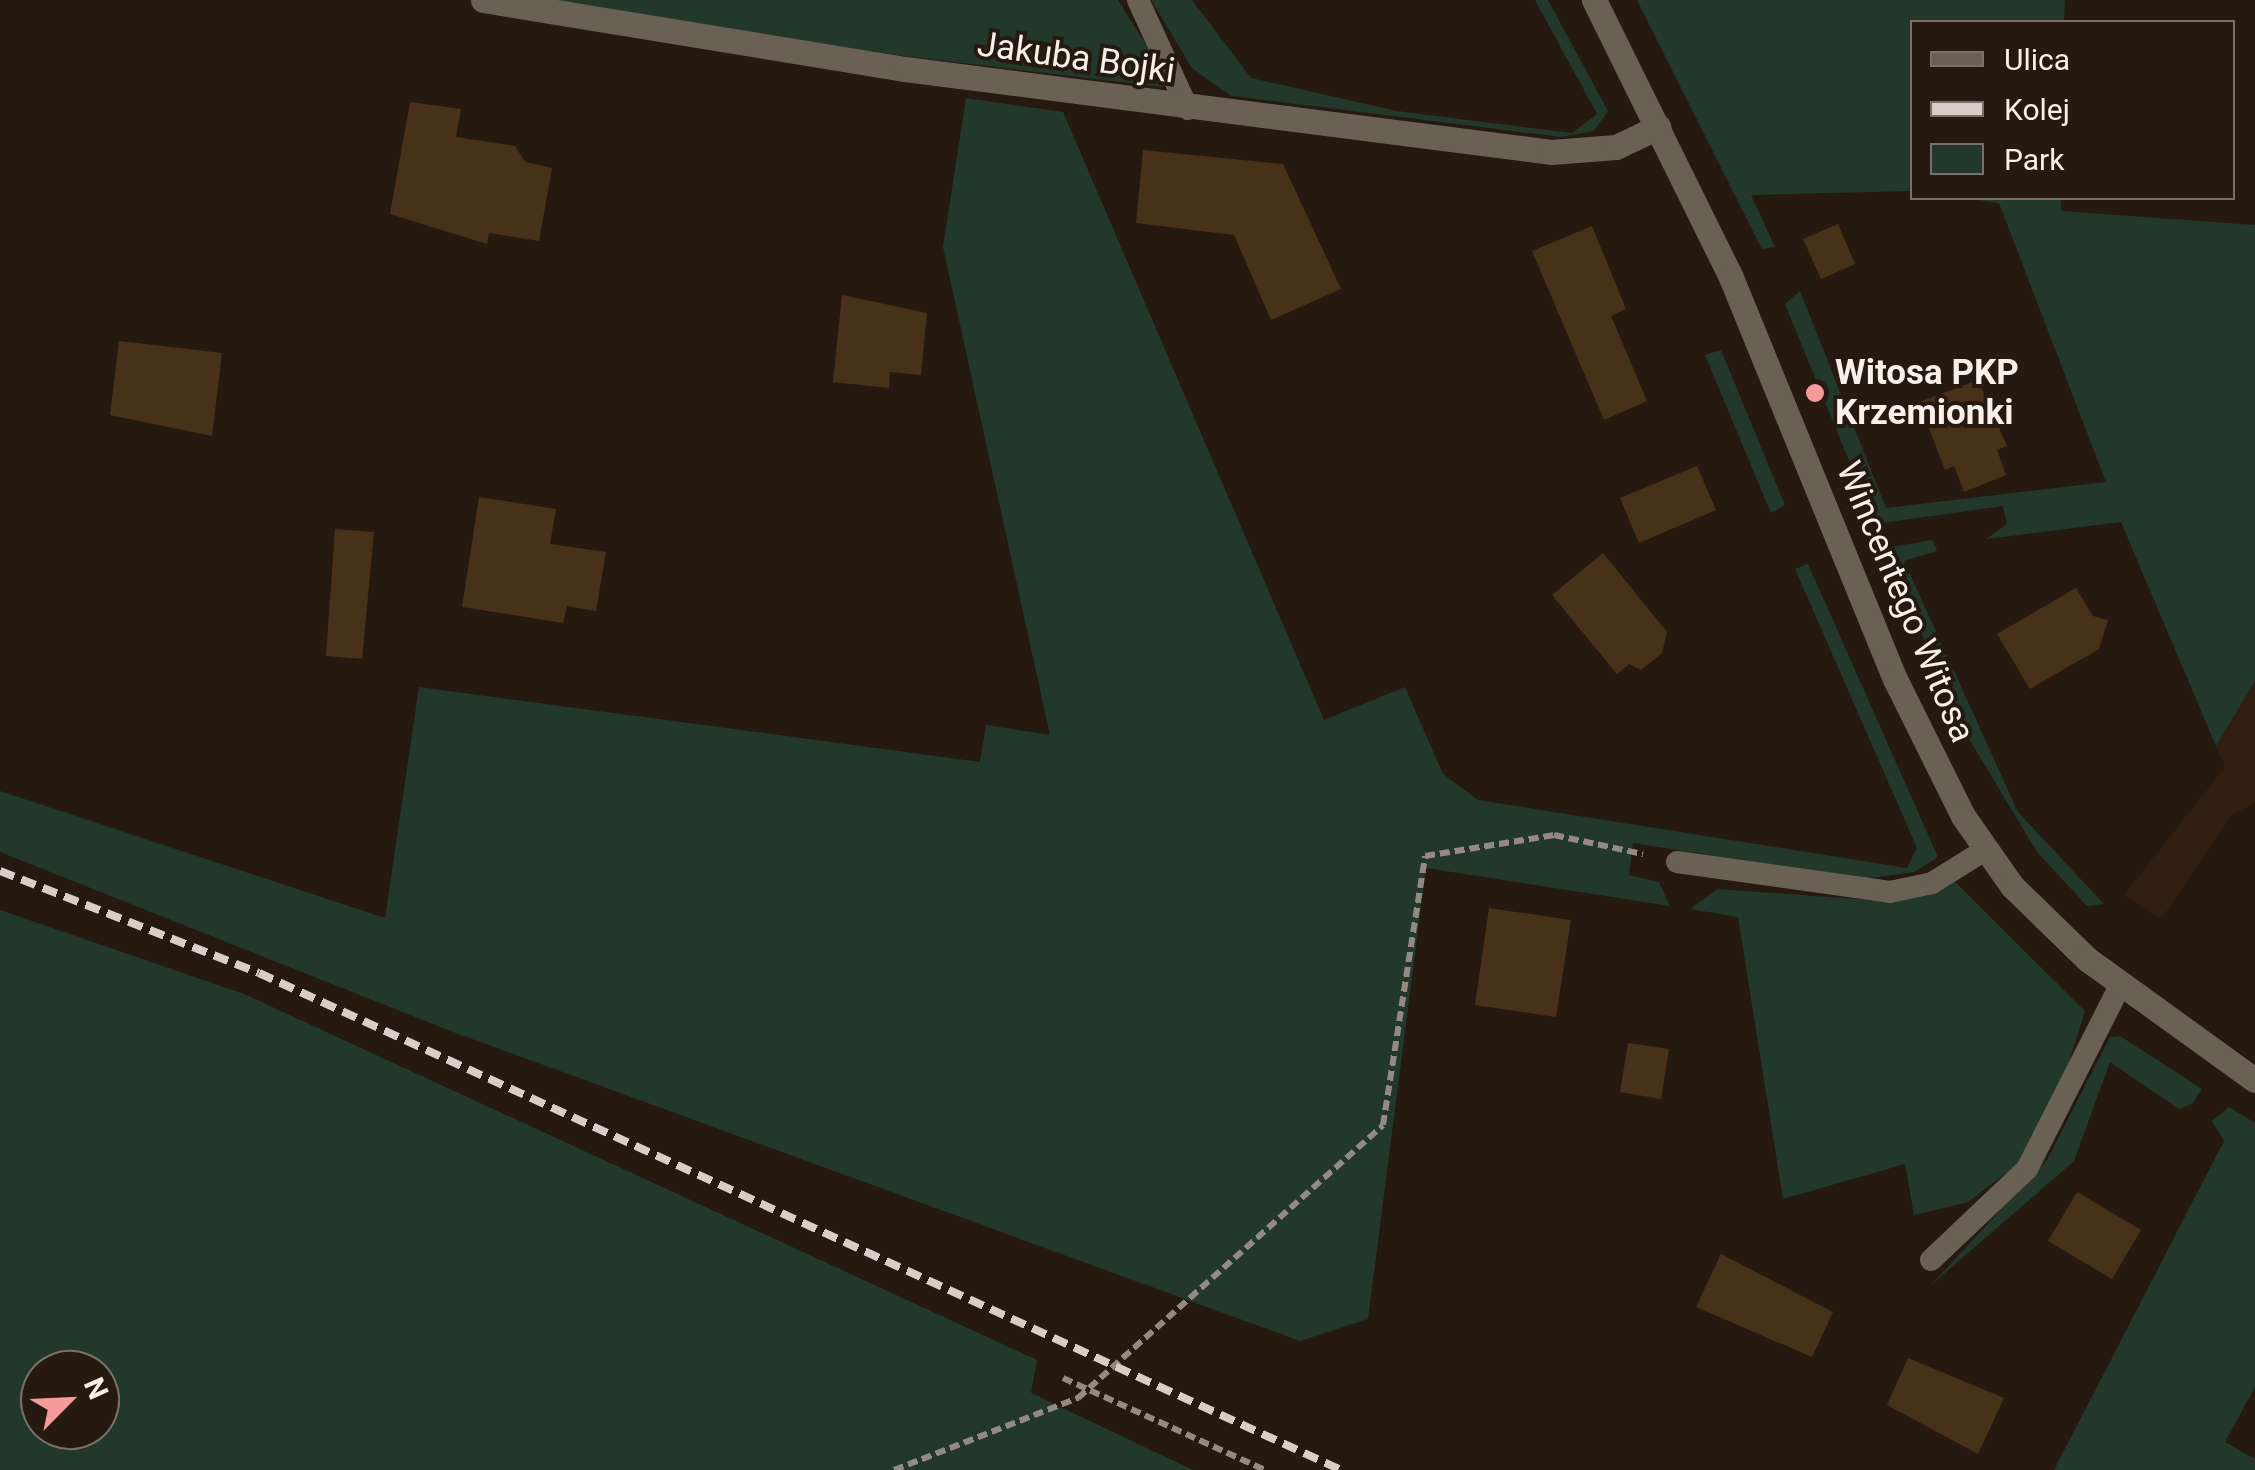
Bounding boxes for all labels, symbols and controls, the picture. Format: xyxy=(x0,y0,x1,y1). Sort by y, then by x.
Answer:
legend xyxy=(1910,20,2235,200)
street label: Jakuba Bojki xyxy=(974,23,1178,93)
text: Ulica xyxy=(2004,42,2070,77)
text: Kolej xyxy=(2004,92,2070,127)
text: Park xyxy=(2004,142,2064,177)
place label: Witosa PKP Krzemionki xyxy=(1835,352,2019,434)
marker: Witosa PKP Krzemionki xyxy=(1804,382,1826,404)
street label: Wincentego Witosa xyxy=(1827,455,1983,749)
north arrow xyxy=(20,1350,120,1450)
text: N xyxy=(77,1373,115,1404)

